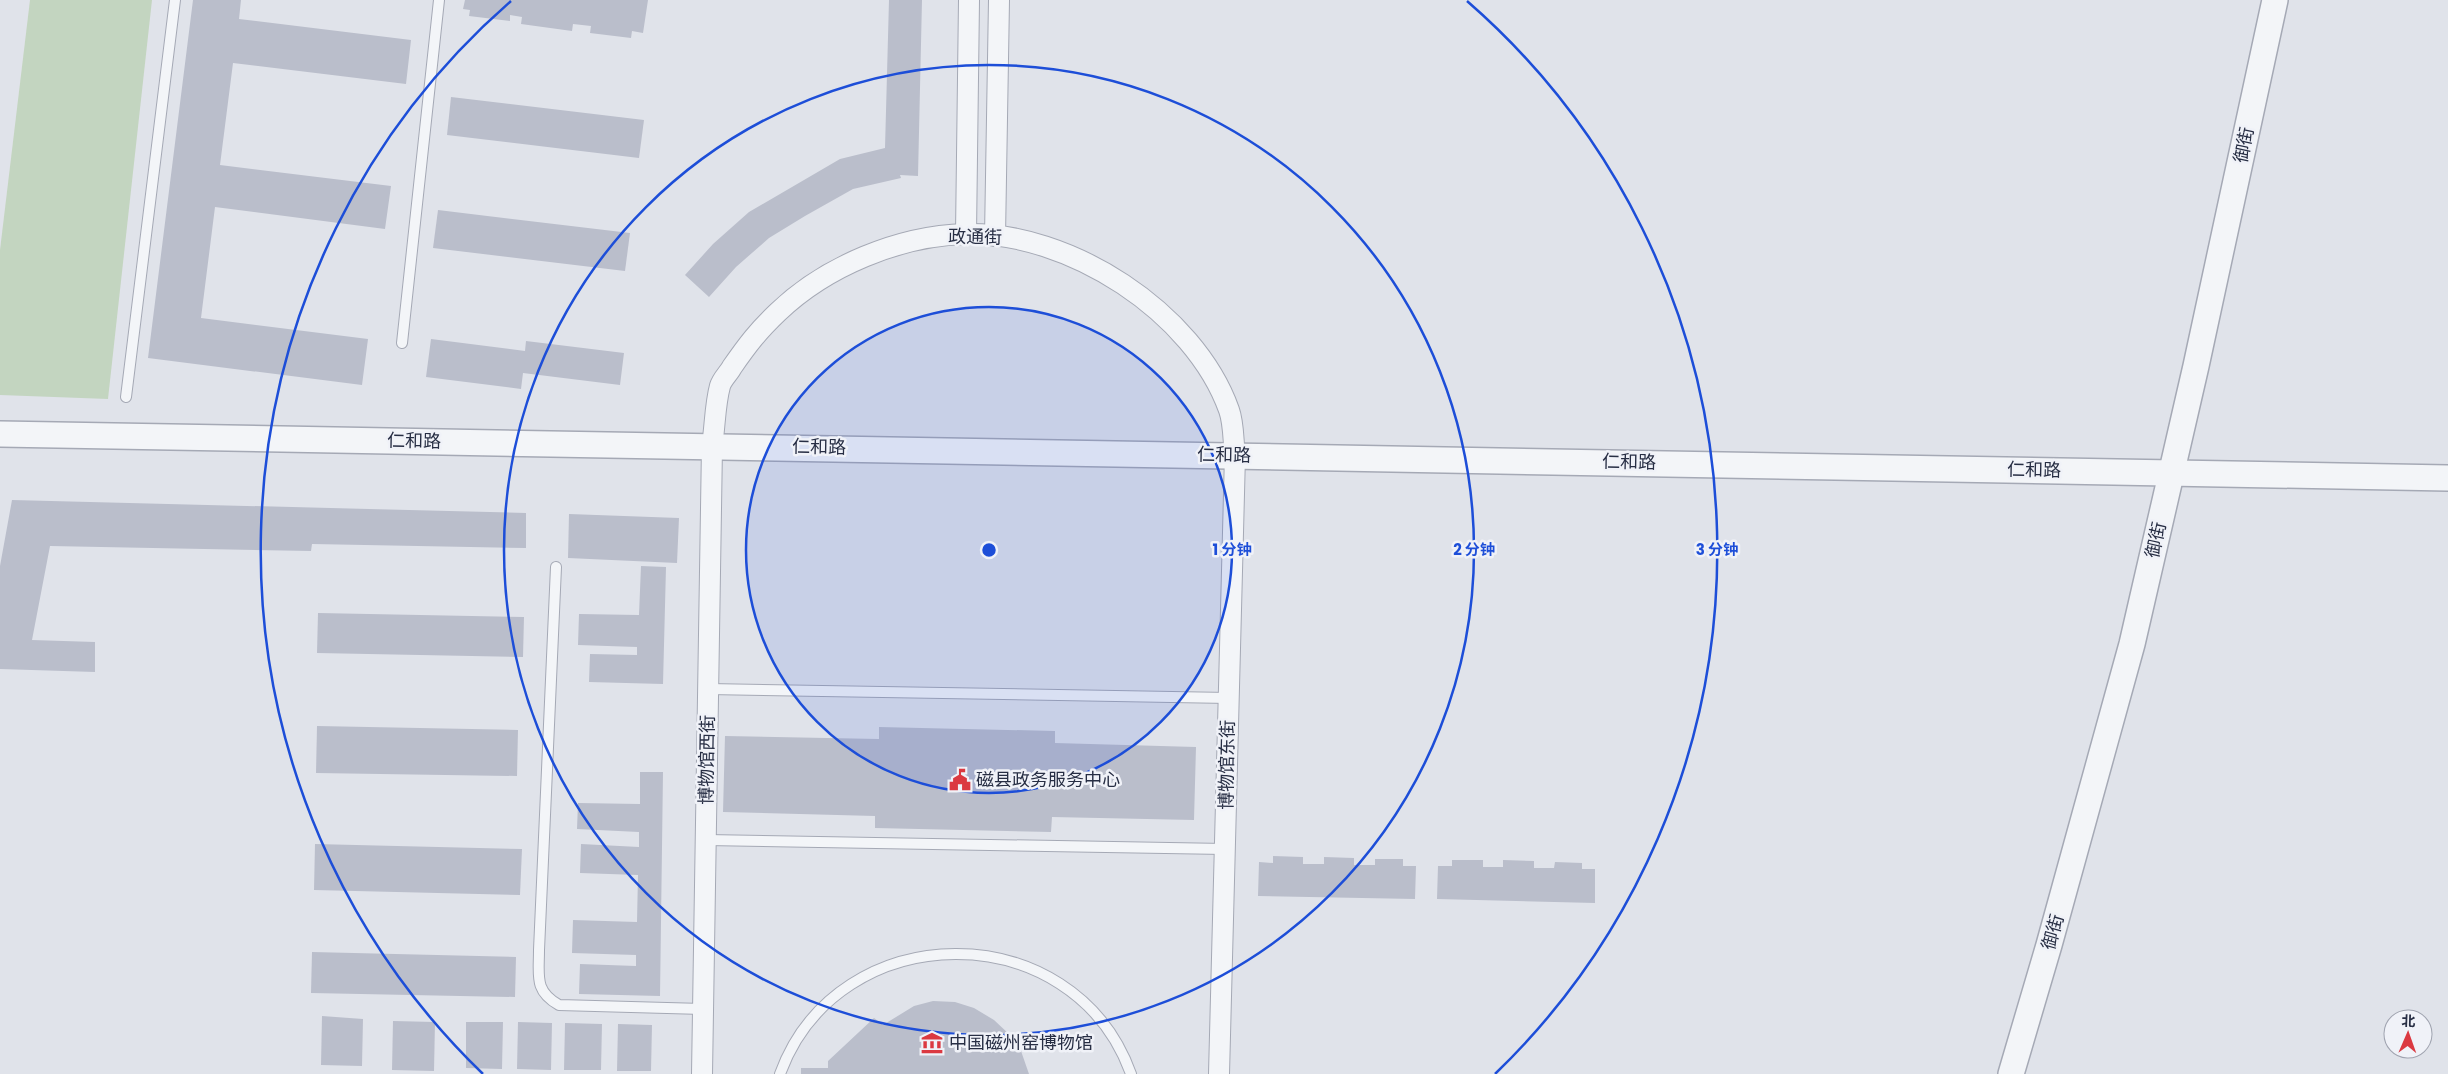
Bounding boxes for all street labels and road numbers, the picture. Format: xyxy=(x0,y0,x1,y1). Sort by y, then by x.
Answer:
street label: 御街 xyxy=(2228,125,2259,165)
street label: 政通街 xyxy=(948,224,1002,249)
street label: 仁和路 xyxy=(387,428,441,453)
street label: 仁和路 xyxy=(792,434,846,459)
street label: 仁和路 xyxy=(1197,442,1251,467)
street label: 仁和路 xyxy=(1602,449,1656,474)
street label: 仁和路 xyxy=(2007,457,2061,482)
street label: 御街 xyxy=(2139,520,2172,560)
street label: 博物馆西街 xyxy=(693,715,720,805)
street label: 博物馆东街 xyxy=(1213,720,1240,810)
street label: 御街 xyxy=(2036,911,2069,953)

